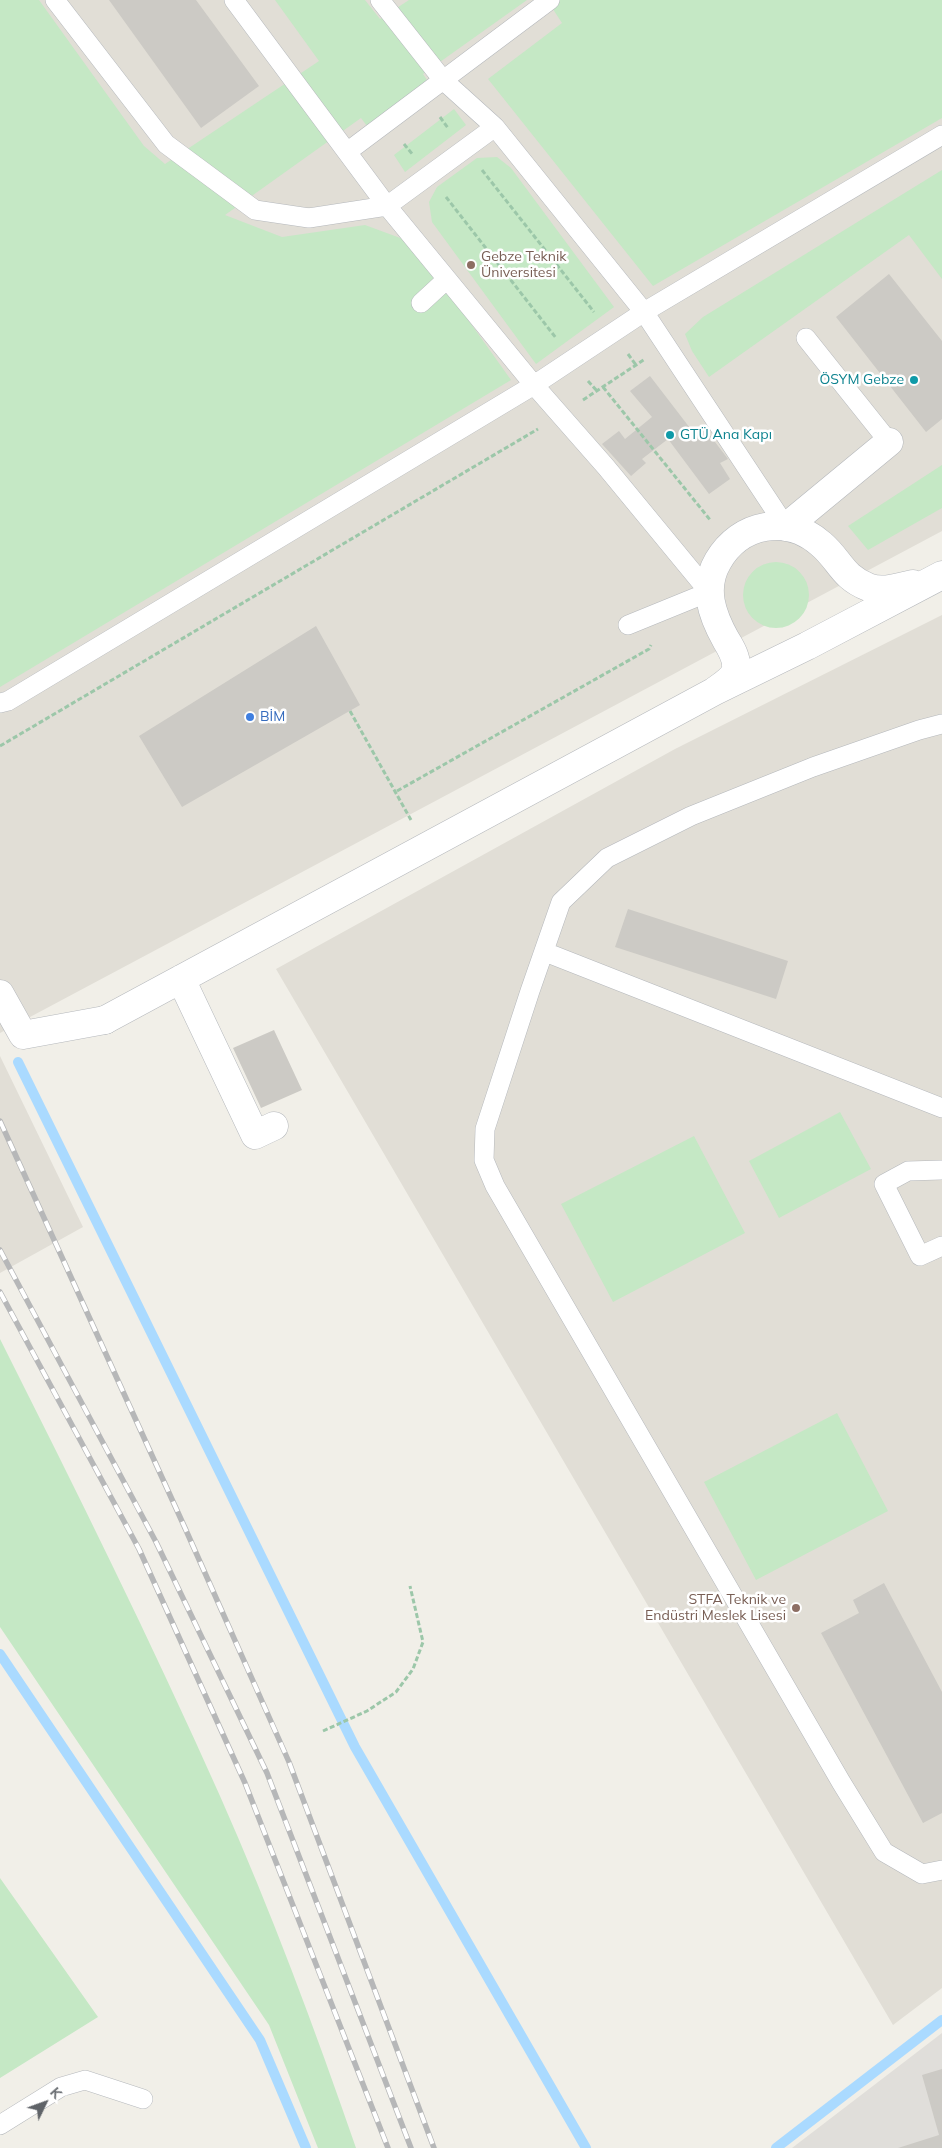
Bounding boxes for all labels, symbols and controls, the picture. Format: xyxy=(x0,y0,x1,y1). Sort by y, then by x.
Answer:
place label: Gebze Teknik Üniversitesi xyxy=(481,249,567,282)
marker: Gebze Teknik Üniversitesi xyxy=(465,259,477,271)
place label: ÖSYM Gebze xyxy=(819,372,904,388)
marker: ÖSYM Gebze xyxy=(908,374,920,386)
place label: GTÜ Ana Kapı xyxy=(680,427,772,443)
marker: GTÜ Ana Kapı xyxy=(664,429,676,441)
place label: BİM xyxy=(260,709,285,725)
marker: BİM xyxy=(244,711,256,723)
place label: STFA Teknik ve Endüstri Meslek Lisesi xyxy=(645,1592,786,1624)
marker: STFA Teknik ve Endüstri Meslek Lisesi xyxy=(790,1602,802,1614)
north arrow xyxy=(20,2078,70,2128)
text: K xyxy=(46,2083,66,2102)

